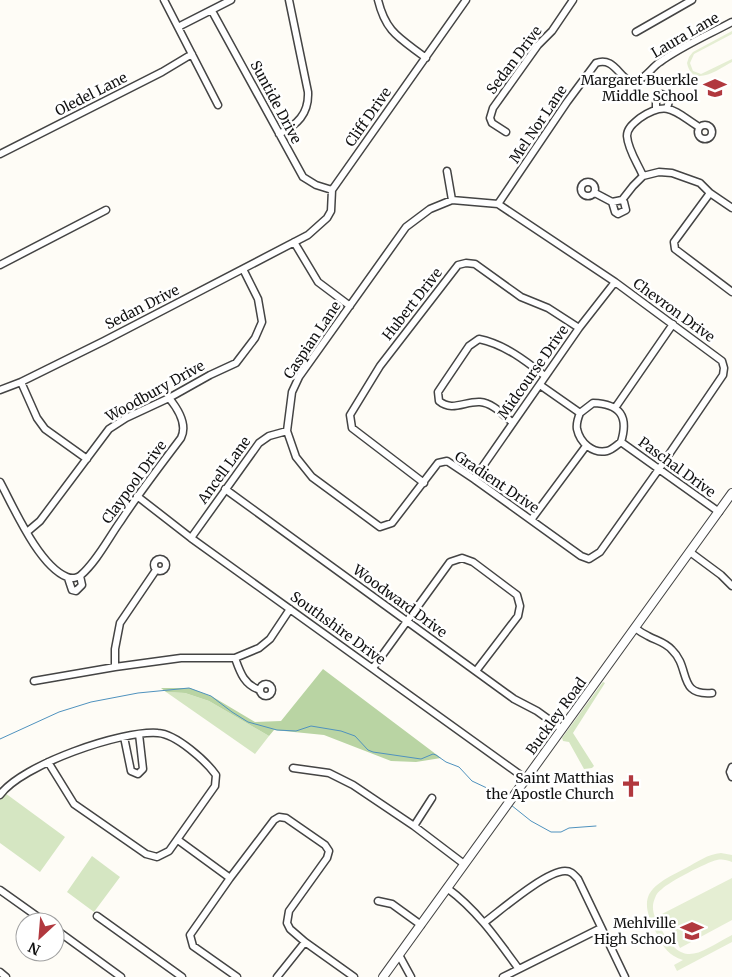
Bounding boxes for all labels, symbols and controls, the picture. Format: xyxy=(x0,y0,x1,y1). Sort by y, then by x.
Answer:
street label: Laura Lane xyxy=(648,8,722,62)
street label: Sedan Drive xyxy=(482,22,546,98)
street label: Suntide Drive xyxy=(247,57,305,147)
street label: Oledel Lane xyxy=(52,68,130,120)
place label: Margaret Buerkle Middle School xyxy=(581,71,699,105)
school or university icon: Margaret Buerkle Middle School xyxy=(702,75,728,101)
street label: Mel Nor Lane xyxy=(505,82,571,166)
street label: Cliff Drive xyxy=(341,84,395,150)
street label: Hubert Drive xyxy=(378,264,446,344)
street label: Chevron Drive xyxy=(630,274,718,346)
street label: Sedan Drive xyxy=(102,281,182,333)
street label: Caspian Lane xyxy=(279,298,345,382)
street label: Midcourse Drive xyxy=(494,322,572,422)
street label: Woodbury Drive xyxy=(102,356,208,426)
street label: Ancell Lane xyxy=(193,433,254,508)
street label: Paschal Drive xyxy=(635,433,719,501)
street label: Claypool Drive xyxy=(98,437,170,527)
street label: Gradient Drive xyxy=(451,447,543,517)
street label: Woodward Drive xyxy=(349,560,451,641)
street label: Southshire Drive xyxy=(287,587,389,669)
street label: Buckley Road xyxy=(522,673,590,758)
place label: Saint Matthias the Apostle Church xyxy=(486,769,614,803)
church icon: Saint Matthias the Apostle Church xyxy=(618,773,644,799)
north arrow xyxy=(15,912,65,962)
place label: Mehlville High School xyxy=(594,914,677,948)
school or university icon: Mehlville High School xyxy=(679,918,705,944)
text: N xyxy=(25,938,43,959)

